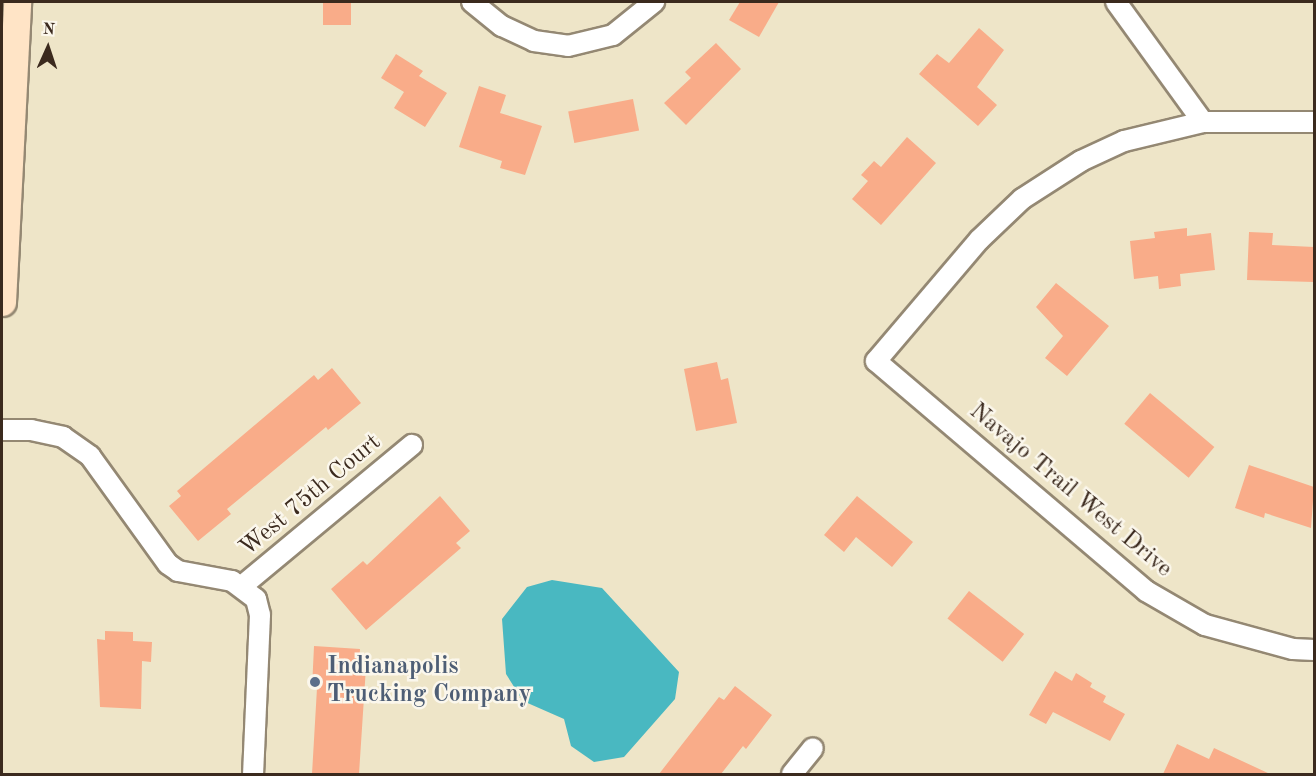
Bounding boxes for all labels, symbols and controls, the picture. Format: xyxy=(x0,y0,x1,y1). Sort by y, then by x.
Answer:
north arrow xyxy=(18,18,78,78)
text: N xyxy=(42,22,55,38)
street label: Navajo Trail West Drive xyxy=(963,398,1177,584)
street label: West 75th Court xyxy=(235,429,387,563)
place label: Indianapolis Trucking Company xyxy=(327,654,531,710)
marker: Indianapolis Trucking Company xyxy=(308,675,322,689)

